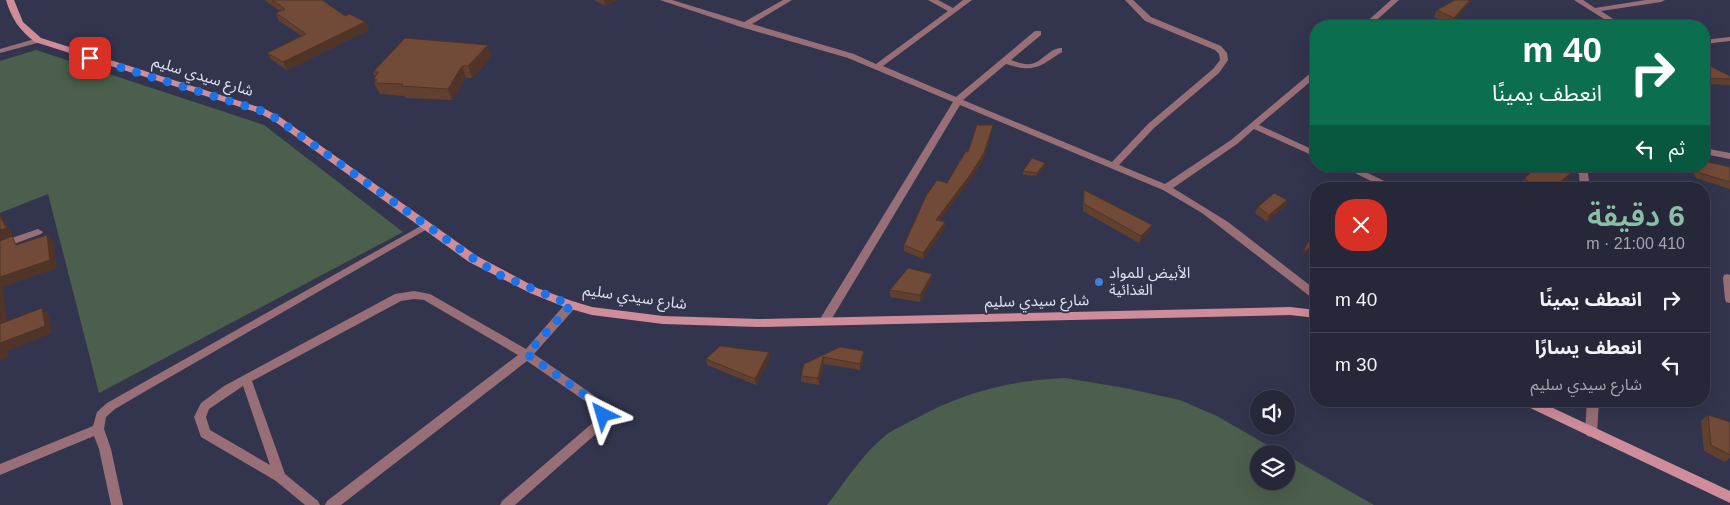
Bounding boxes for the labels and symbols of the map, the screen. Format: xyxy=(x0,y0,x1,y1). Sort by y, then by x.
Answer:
pin xyxy=(69,37,111,79)
street label: شارع سيدي سليم xyxy=(149,52,256,103)
place label: الأبيض للمواد الغذائية xyxy=(1109,264,1190,298)
marker: الأبيض للمواد الغذائية xyxy=(1093,276,1105,288)
street label: شارع سيدي سليم xyxy=(582,281,688,316)
street label: شارع سيدي سليم xyxy=(985,291,1090,314)
position arrow xyxy=(576,388,628,440)

